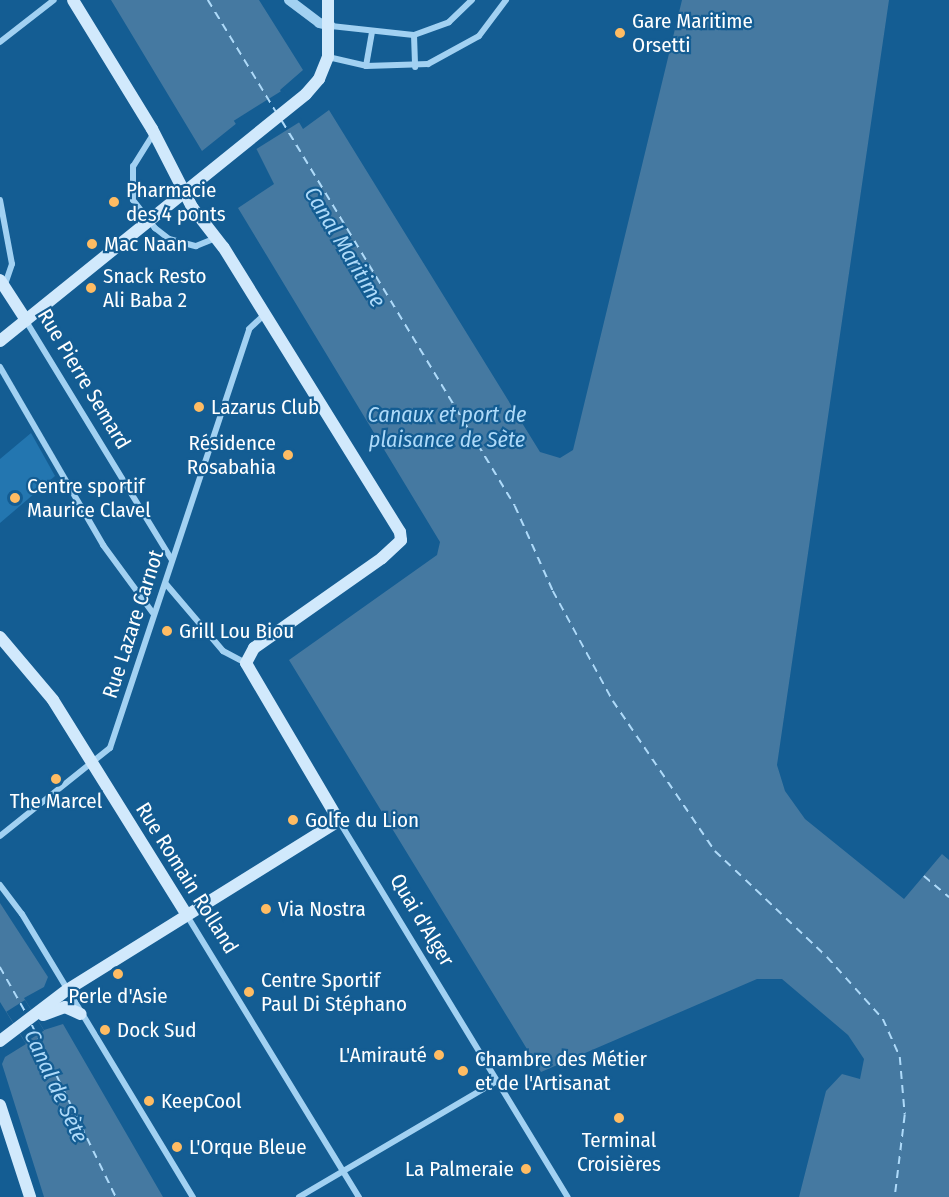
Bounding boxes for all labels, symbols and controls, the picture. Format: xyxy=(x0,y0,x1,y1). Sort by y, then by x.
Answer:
place label: Gare Maritime Orsetti xyxy=(632,8,753,58)
marker: Gare Maritime Orsetti xyxy=(613,26,627,40)
place label: Pharmacie des 4 ponts xyxy=(126,177,226,227)
water label: Canal Maritime xyxy=(299,182,391,312)
marker: Pharmacie des 4 ponts xyxy=(107,195,121,209)
place label: Mac Naan xyxy=(104,231,187,257)
marker: Mac Naan xyxy=(85,237,99,251)
place label: Snack Resto Ali Baba 2 xyxy=(103,263,207,313)
marker: Snack Resto Ali Baba 2 xyxy=(84,281,98,295)
street label: Rue Pierre Semard xyxy=(32,304,136,454)
place label: Lazarus Club xyxy=(211,394,319,420)
marker: Lazarus Club xyxy=(192,400,206,414)
water label: Canaux et port de plaisance de Sète xyxy=(368,401,526,452)
place label: Résidence Rosabahia xyxy=(187,430,276,480)
marker: Résidence Rosabahia xyxy=(281,448,295,462)
place label: Centre sportif Maurice Clavel xyxy=(27,473,151,523)
marker: Centre sportif Maurice Clavel xyxy=(8,491,22,505)
street label: Rue Lazare Carnot xyxy=(97,547,169,701)
place label: Grill Lou Biou xyxy=(179,618,294,644)
marker: Grill Lou Biou xyxy=(160,624,174,638)
marker: The Marcel xyxy=(49,772,63,786)
place label: The Marcel xyxy=(10,788,102,814)
street label: Rue Romain Rolland xyxy=(130,798,244,958)
place label: Golfe du Lion xyxy=(305,807,419,833)
marker: Golfe du Lion xyxy=(286,813,300,827)
street label: Quai d'Alger xyxy=(385,869,459,971)
place label: Via Nostra xyxy=(278,896,366,922)
marker: Via Nostra xyxy=(259,902,273,916)
marker: Perle d'Asie xyxy=(111,967,125,981)
place label: Centre Sportif Paul Di Stéphano xyxy=(261,967,407,1017)
place label: Perle d'Asie xyxy=(68,983,168,1009)
marker: Centre Sportif Paul Di Stéphano xyxy=(242,985,256,999)
place label: Dock Sud xyxy=(117,1017,197,1043)
marker: Dock Sud xyxy=(98,1023,112,1037)
water label: Canal de Sète xyxy=(18,1025,94,1147)
place label: L'Amirauté xyxy=(339,1042,427,1068)
place label: Chambre des Métier et de l'Artisanat xyxy=(475,1046,647,1096)
marker: L'Amirauté xyxy=(432,1048,446,1062)
marker: Chambre des Métier et de l'Artisanat xyxy=(456,1064,470,1078)
place label: KeepCool xyxy=(161,1088,242,1114)
marker: KeepCool xyxy=(142,1094,156,1108)
marker: Terminal Croisières xyxy=(612,1111,626,1125)
place label: Terminal Croisières xyxy=(577,1127,661,1177)
place label: L'Orque Bleue xyxy=(189,1134,307,1160)
marker: L'Orque Bleue xyxy=(170,1140,184,1154)
place label: La Palmeraie xyxy=(405,1156,514,1182)
marker: La Palmeraie xyxy=(519,1162,533,1176)

